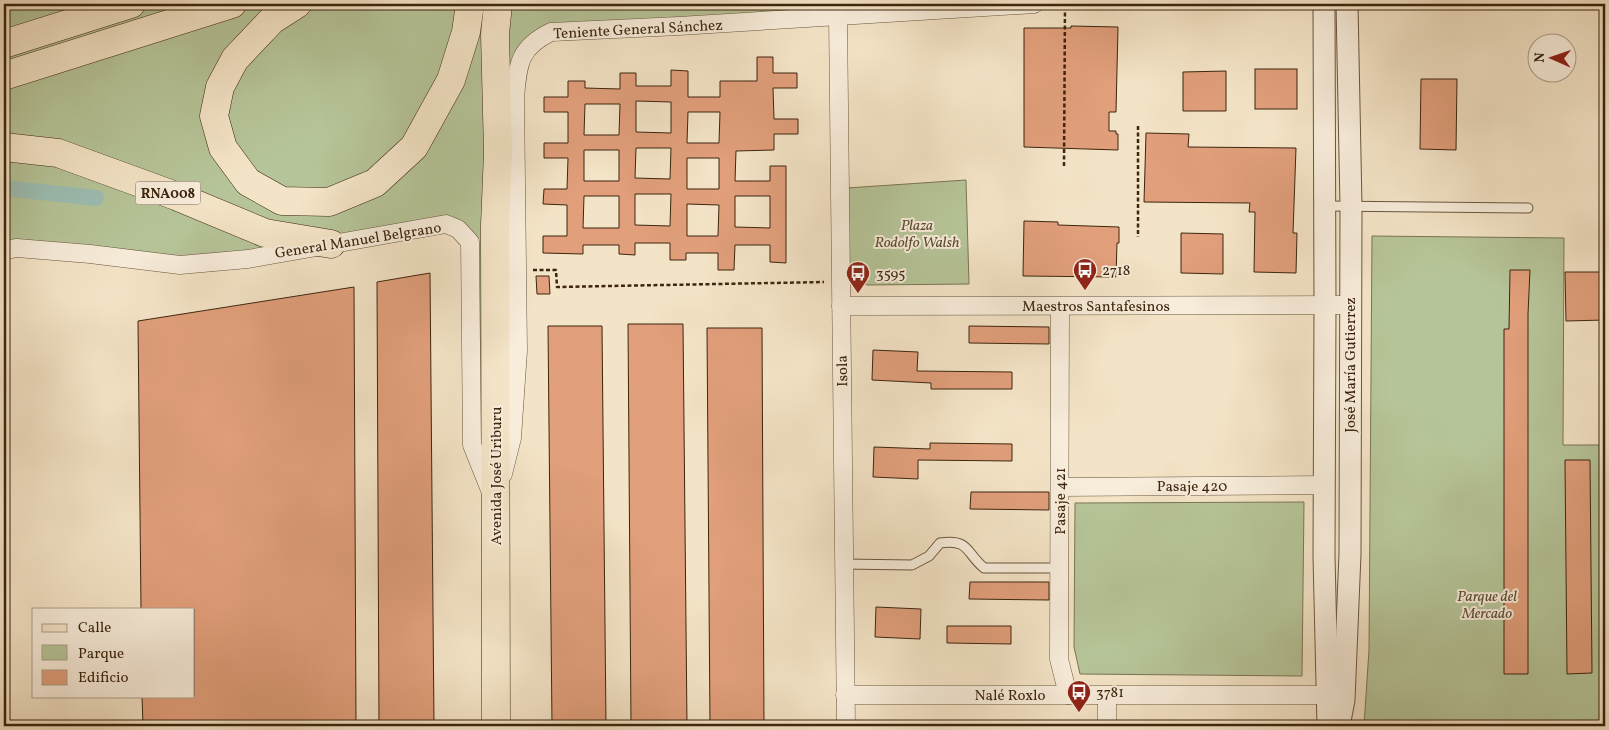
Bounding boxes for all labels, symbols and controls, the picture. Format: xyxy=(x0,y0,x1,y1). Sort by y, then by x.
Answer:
street label: Teniente General Sánchez xyxy=(553,16,723,45)
north arrow xyxy=(1526,32,1576,82)
text: N xyxy=(1531,52,1550,63)
road number: RNA008 xyxy=(136,182,200,204)
park label: Plaza Rodolfo Walsh xyxy=(874,216,960,254)
street label: General Manuel Belgrano xyxy=(274,218,443,265)
bus stop icon: 2718 xyxy=(1072,257,1098,291)
bus stop icon: 3595 xyxy=(845,260,871,294)
place label: 2718 xyxy=(1102,261,1130,282)
place label: 3595 xyxy=(876,264,905,285)
street label: Maestros Santafesinos xyxy=(1022,297,1170,318)
street label: José María Gutierrez xyxy=(1341,297,1362,433)
street label: Isola xyxy=(833,355,854,387)
street label: Avenida José Uriburu xyxy=(487,407,508,545)
street label: Pasaje 421 xyxy=(1051,467,1072,535)
street label: Pasaje 420 xyxy=(1157,477,1227,498)
park label: Parque del Mercado xyxy=(1457,587,1517,625)
legend xyxy=(32,608,195,698)
text: Calle xyxy=(78,618,111,639)
text: Parque xyxy=(78,644,124,665)
text: Edificio xyxy=(78,668,129,689)
bus stop icon: 3781 xyxy=(1066,679,1092,713)
place label: 3781 xyxy=(1096,683,1124,704)
street label: Nalé Roxlo xyxy=(974,686,1046,707)

